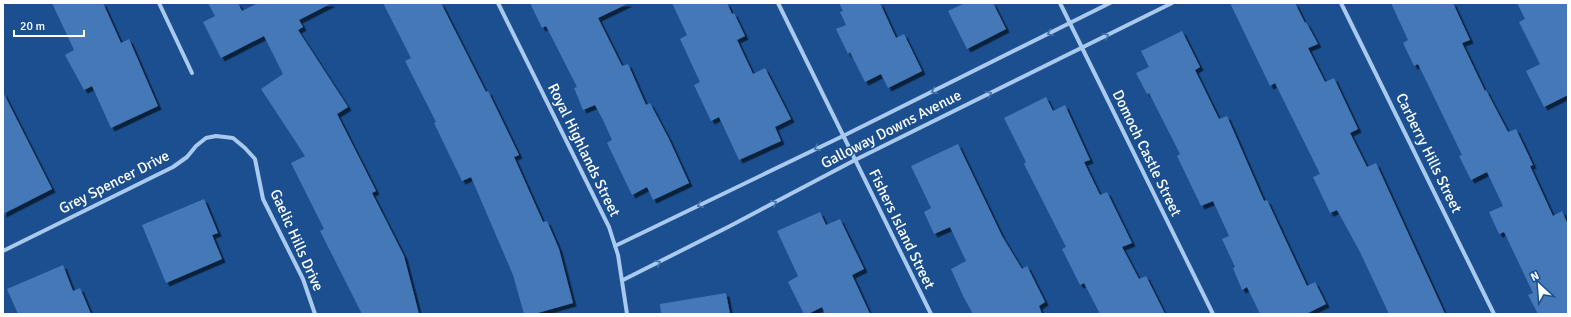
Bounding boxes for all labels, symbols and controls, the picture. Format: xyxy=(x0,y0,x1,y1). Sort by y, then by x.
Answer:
scale bar xyxy=(14,12,84,38)
text: 20 m xyxy=(20,19,45,34)
one-way arrow xyxy=(1047,28,1054,36)
one-way arrow xyxy=(1102,33,1109,41)
street label: Royal Highlands Street xyxy=(544,80,624,220)
street label: Galloway Downs Avenue xyxy=(818,86,964,172)
one-way arrow xyxy=(930,86,938,94)
street label: Domoch Castle Street xyxy=(1109,87,1185,219)
street label: Carberry Hills Street xyxy=(1392,90,1466,216)
one-way arrow xyxy=(985,91,993,99)
one-way arrow xyxy=(814,143,822,151)
street label: Grey Spencer Drive xyxy=(56,146,172,218)
street label: Fishers Island Street xyxy=(865,166,939,292)
street label: Gaelic Hills Drive xyxy=(266,186,328,294)
one-way arrow xyxy=(697,200,704,208)
one-way arrow xyxy=(769,200,777,208)
one-way arrow xyxy=(654,260,661,267)
north arrow xyxy=(1519,265,1559,305)
text: N xyxy=(1529,269,1541,284)

